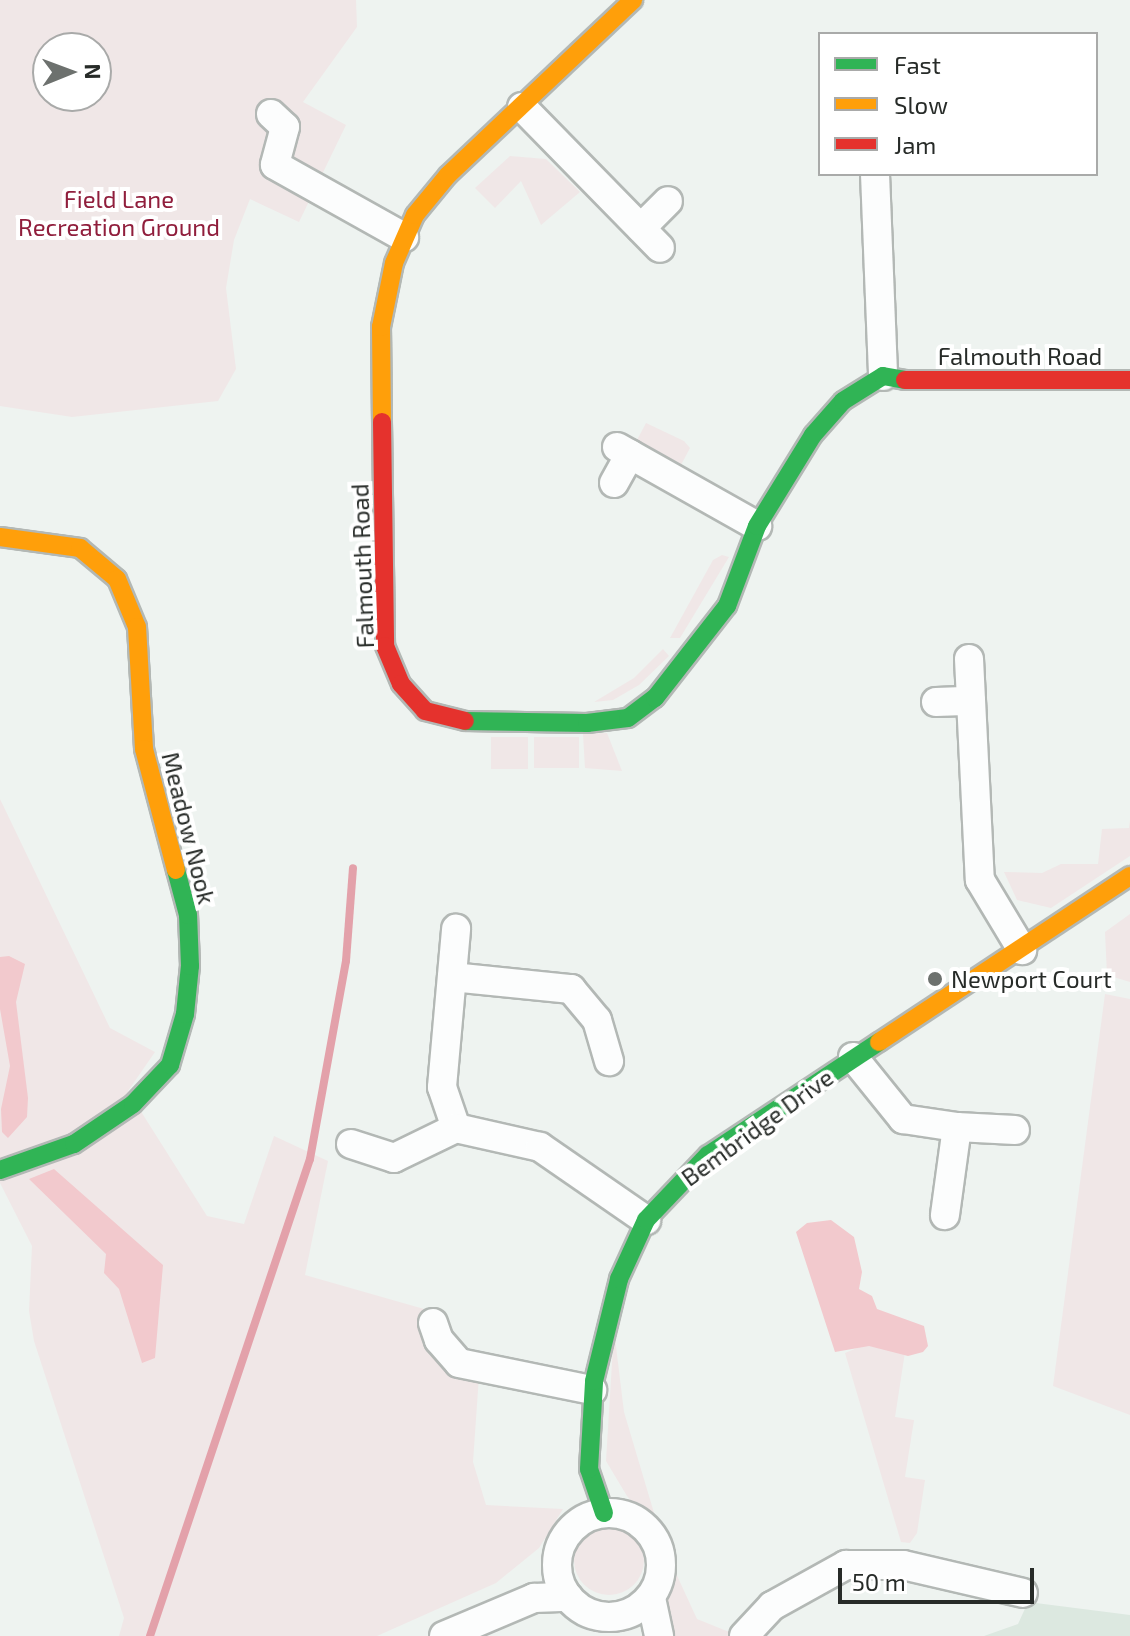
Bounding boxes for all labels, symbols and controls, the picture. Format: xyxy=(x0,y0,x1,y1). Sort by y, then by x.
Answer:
north arrow xyxy=(32,32,112,112)
legend xyxy=(818,32,1098,176)
text: Fast xyxy=(894,50,941,79)
text: N xyxy=(81,63,107,80)
text: Slow xyxy=(894,90,948,119)
text: Jam xyxy=(894,130,936,159)
park label: Field Lane Recreation Ground xyxy=(18,185,220,241)
street label: Falmouth Road xyxy=(938,342,1102,370)
street label: Falmouth Road xyxy=(345,483,379,649)
street label: Meadow Nook xyxy=(156,749,222,907)
place label: Newport Court xyxy=(951,965,1112,993)
marker: Newport Court xyxy=(926,970,944,988)
street label: Bembridge Drive xyxy=(676,1062,838,1192)
scale bar xyxy=(842,1552,1038,1602)
text: 50 m xyxy=(852,1567,906,1596)

